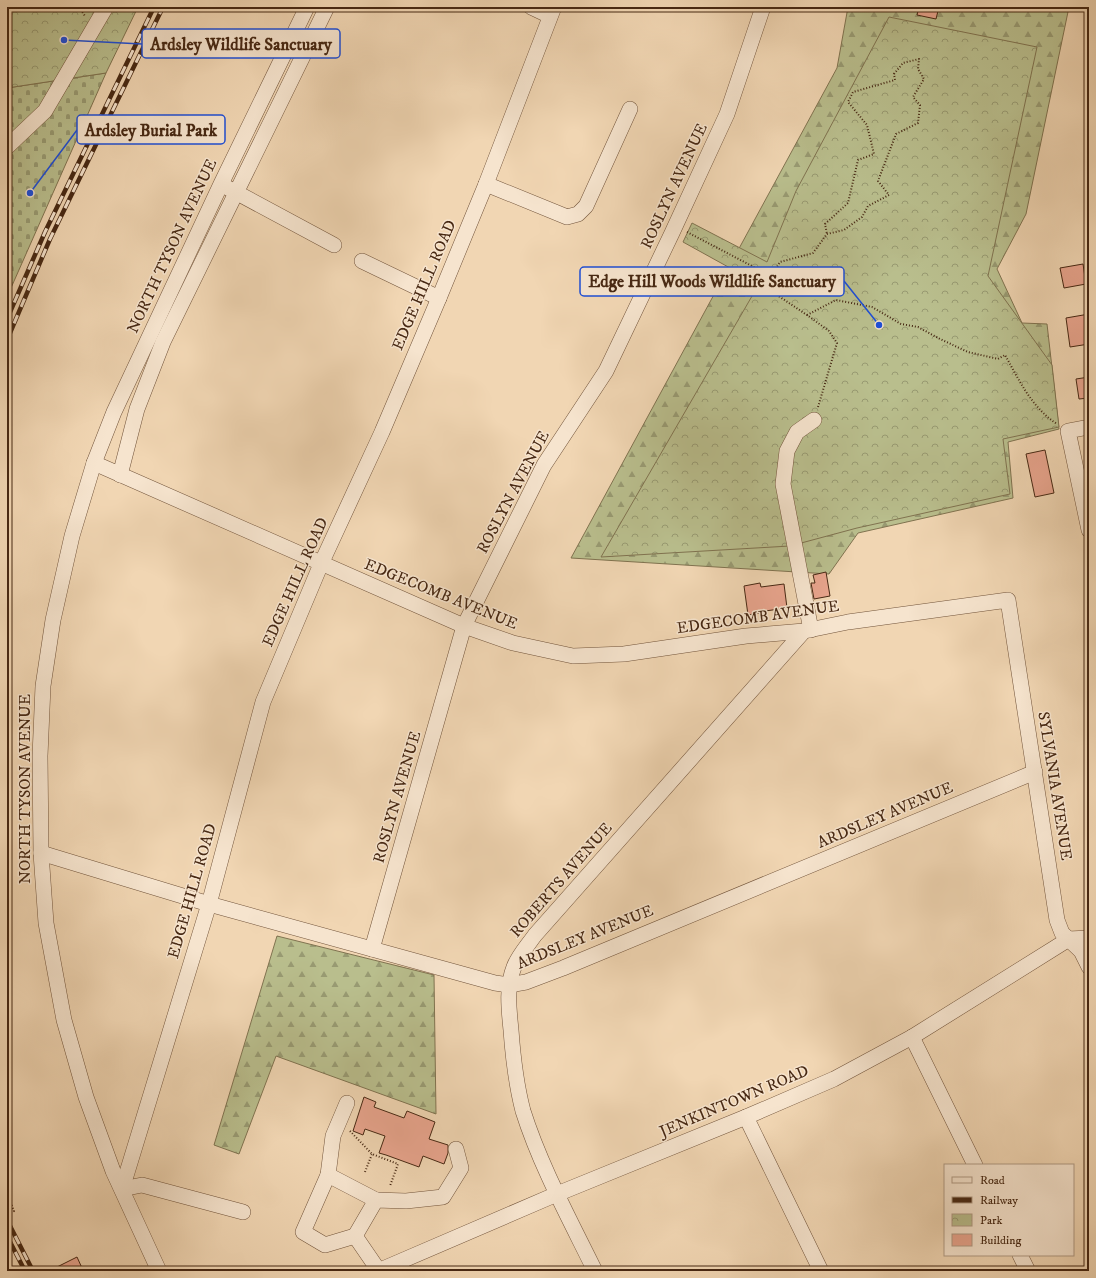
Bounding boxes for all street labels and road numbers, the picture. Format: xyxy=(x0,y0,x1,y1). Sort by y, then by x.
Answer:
street label: ROSLYN AVENUE xyxy=(636,120,712,252)
street label: NORTH TYSON AVENUE xyxy=(123,156,221,336)
street label: EDGE HILL ROAD xyxy=(388,217,460,353)
street label: ROSLYN AVENUE xyxy=(472,427,554,557)
street label: EDGE HILL ROAD xyxy=(257,514,333,650)
street label: EDGECOMB AVENUE xyxy=(361,554,521,634)
street label: EDGECOMB AVENUE xyxy=(676,596,840,638)
street label: NORTH TYSON AVENUE xyxy=(15,694,35,884)
street label: SYLVANIA AVENUE xyxy=(1033,710,1077,862)
street label: ROSLYN AVENUE xyxy=(369,729,425,865)
street label: ARDSLEY AVENUE xyxy=(814,777,956,853)
street label: ROBERTS AVENUE xyxy=(506,818,616,942)
street label: EDGE HILL ROAD xyxy=(163,821,221,961)
street label: ARDSLEY AVENUE xyxy=(514,900,656,974)
street label: JENKINTOWN ROAD xyxy=(655,1060,812,1142)

